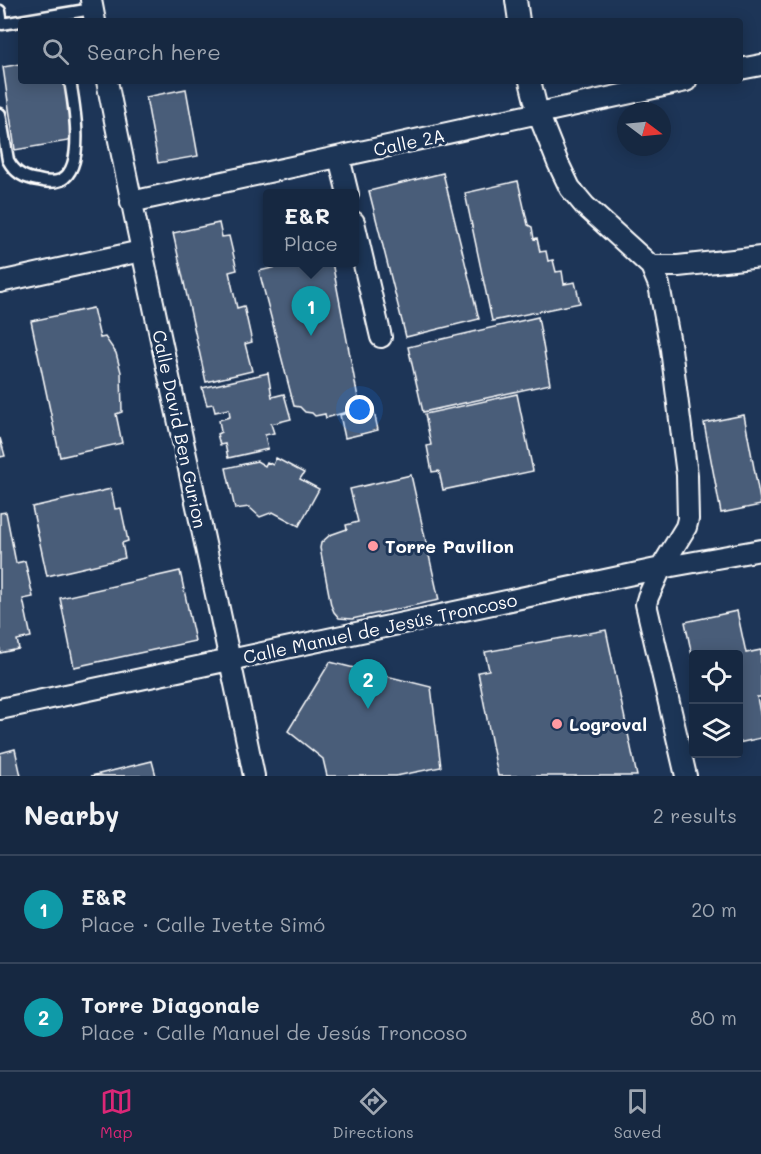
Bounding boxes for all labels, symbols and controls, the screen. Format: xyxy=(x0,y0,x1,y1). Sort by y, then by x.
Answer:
search box xyxy=(18,18,743,84)
icon: search xyxy=(39,35,72,68)
text: Search here xyxy=(87,37,221,66)
north arrow xyxy=(617,102,671,156)
street label: Calle 2A xyxy=(371,123,447,161)
popup xyxy=(263,189,359,267)
text: E&R xyxy=(284,201,330,230)
text: Place xyxy=(284,230,338,256)
pin: 1 xyxy=(292,286,330,336)
street label: Calle David Ben Gurion xyxy=(147,328,213,530)
your location xyxy=(345,395,374,424)
place label: Torre Pavilion xyxy=(385,534,514,558)
marker: Torre Pavilion xyxy=(366,539,380,553)
street label: Calle Manuel de Jesús Troncoso xyxy=(241,587,520,669)
map controls xyxy=(689,650,743,758)
button: locate xyxy=(689,650,743,704)
pin: 2 xyxy=(348,660,388,709)
button: layers xyxy=(689,704,743,758)
place label: Logroval xyxy=(569,712,647,736)
marker: Logroval xyxy=(550,717,564,731)
text: Nearby xyxy=(24,798,119,832)
text: 2 results xyxy=(653,802,737,828)
text: E&R xyxy=(81,882,127,911)
text: 1 xyxy=(39,896,48,922)
text: 20 m xyxy=(691,896,737,922)
text: Place · Calle Ivette Simó xyxy=(81,911,325,937)
text: Torre Diagonale xyxy=(81,990,260,1019)
text: 2 xyxy=(38,1004,49,1030)
text: 80 m xyxy=(690,1004,737,1030)
text: Place · Calle Manuel de Jesús Troncoso xyxy=(81,1019,467,1045)
tab: Map xyxy=(100,1085,133,1142)
tab: Directions xyxy=(333,1085,414,1142)
tab: Saved xyxy=(614,1085,661,1142)

